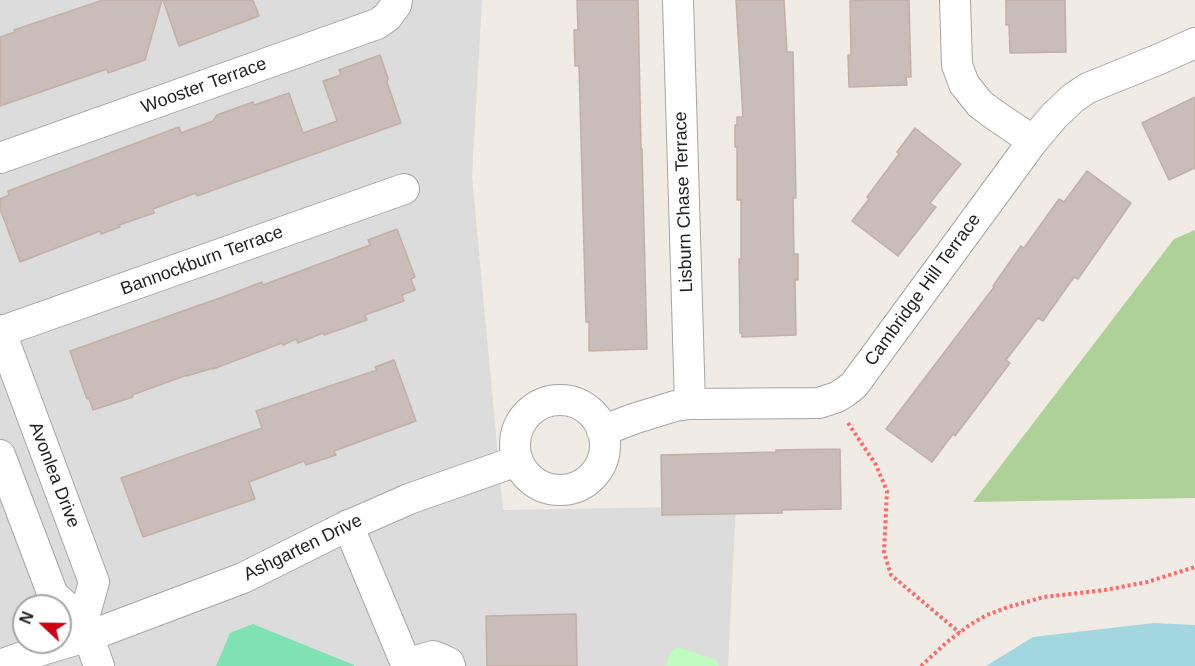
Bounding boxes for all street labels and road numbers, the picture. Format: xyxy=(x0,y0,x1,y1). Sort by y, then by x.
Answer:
street label: Wooster Terrace xyxy=(138,53,270,119)
street label: Lisburn Chase Terrace xyxy=(670,111,698,293)
street label: Cambridge Hill Terrace xyxy=(860,210,986,370)
street label: Bannockburn Terrace xyxy=(118,222,286,300)
street label: Avonlea Drive xyxy=(24,419,84,531)
street label: Ashgarten Drive xyxy=(240,510,366,586)

